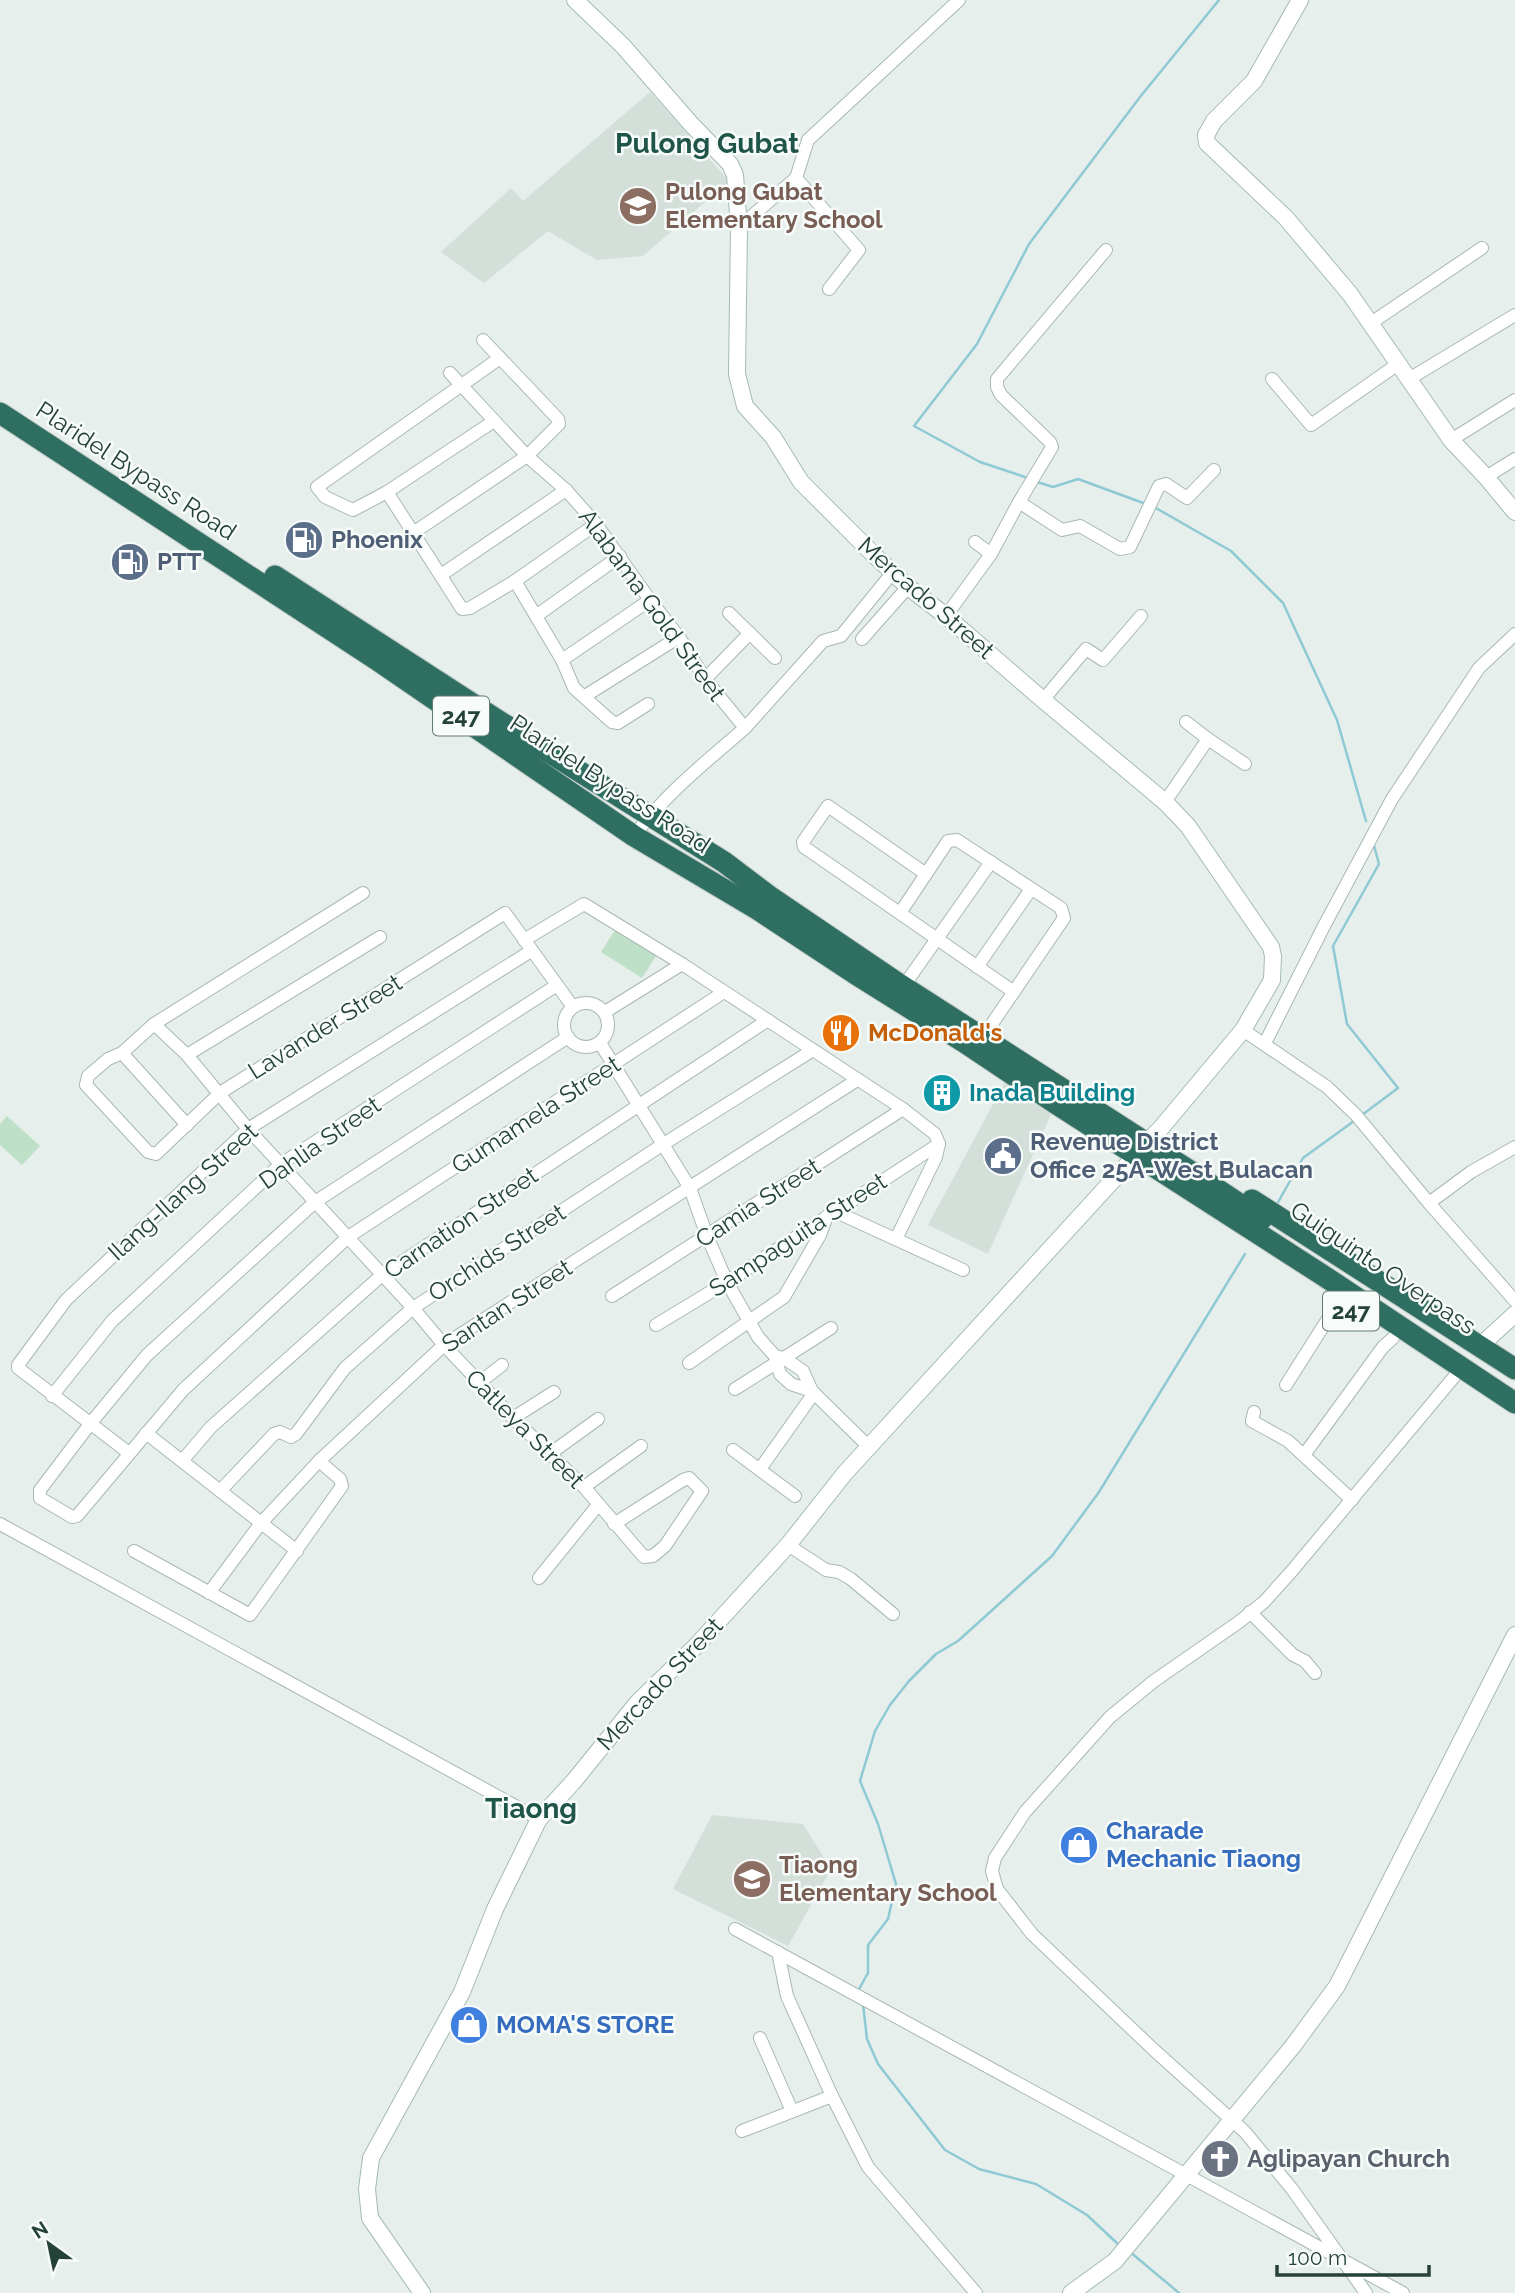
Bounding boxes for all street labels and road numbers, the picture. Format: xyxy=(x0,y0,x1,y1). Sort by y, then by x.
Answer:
street label: Plaridel Bypass Road xyxy=(31,395,242,546)
street label: Alabama Gold Street xyxy=(573,503,732,706)
street label: Mercado Street xyxy=(852,531,1000,665)
road number: 247 xyxy=(433,696,489,736)
street label: Plaridel Bypass Road xyxy=(505,708,716,859)
street label: Lavander Street xyxy=(243,968,407,1085)
street label: Gumamela Street xyxy=(446,1049,625,1180)
street label: Dahlia Street xyxy=(253,1090,386,1195)
street label: Ilang-Ilang Street xyxy=(102,1117,264,1266)
street label: Camia Street xyxy=(690,1152,825,1254)
street label: Carnation Street xyxy=(378,1160,543,1285)
street label: Sampaguita Street xyxy=(704,1166,892,1303)
street label: Guiguinto Overpass xyxy=(1285,1195,1481,1340)
street label: Orchids Street xyxy=(423,1198,571,1308)
street label: Santan Street xyxy=(436,1253,577,1358)
road number: 247 xyxy=(1323,1292,1379,1330)
street label: Catleya Street xyxy=(460,1363,591,1494)
street label: Mercado Street xyxy=(591,1611,729,1756)

